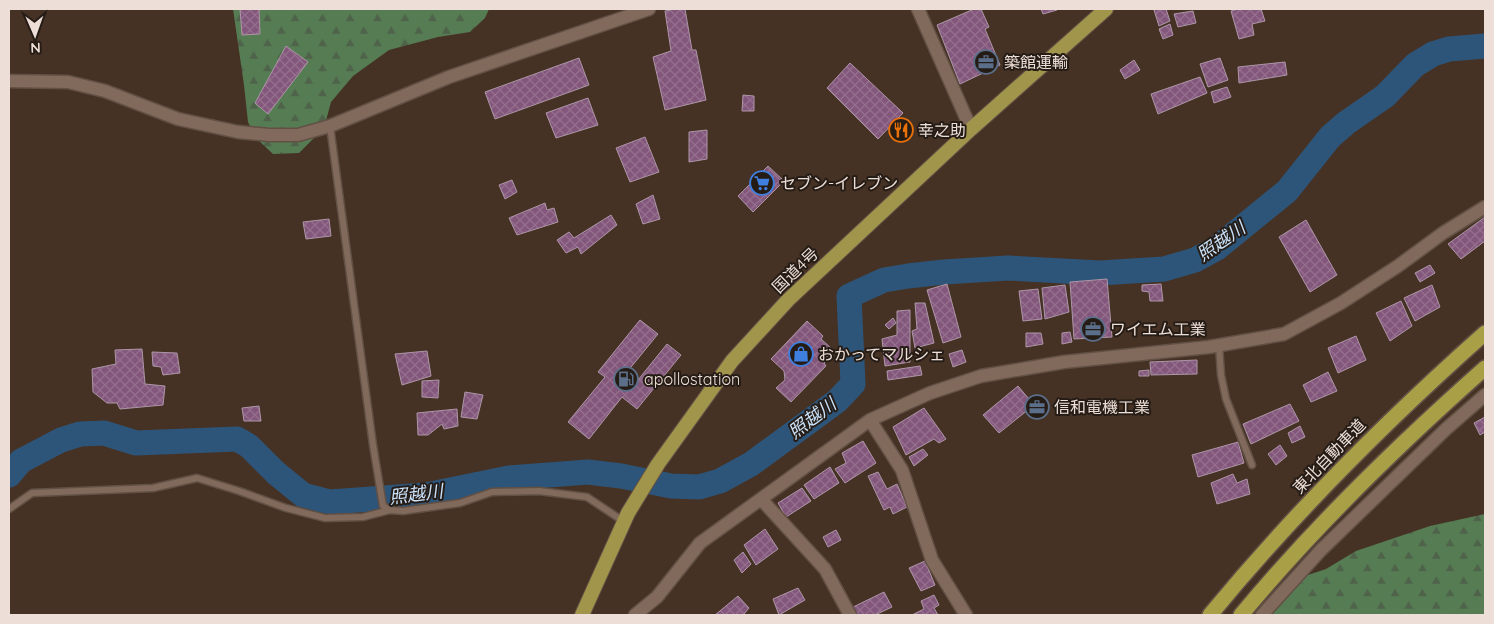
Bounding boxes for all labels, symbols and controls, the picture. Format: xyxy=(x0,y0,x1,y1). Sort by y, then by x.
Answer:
north arrow xyxy=(10,10,60,60)
text: N xyxy=(30,39,41,57)
office icon: 築館運輸 xyxy=(973,49,999,75)
place label: 築館運輸 xyxy=(1004,52,1068,72)
restaurant icon: 幸之助 xyxy=(888,117,914,143)
place label: 幸之助 xyxy=(918,120,966,140)
supermarket icon: セブン-イレブン xyxy=(749,170,775,196)
place label: セブン-イレブン xyxy=(780,173,898,193)
water label: 照越川 xyxy=(1192,215,1251,266)
street label: 国道4号 xyxy=(768,243,822,297)
office icon: ワイエム工業 xyxy=(1080,316,1106,342)
place label: ワイエム工業 xyxy=(1110,319,1206,339)
shop icon: おかってマルシェ xyxy=(788,341,814,367)
place label: おかってマルシェ xyxy=(818,344,945,364)
fuel station icon: apollostation xyxy=(613,366,639,392)
place label: apollostation xyxy=(644,369,740,389)
water label: 照越川 xyxy=(784,391,842,443)
office icon: 信和電機工業 xyxy=(1024,394,1050,420)
place label: 信和電機工業 xyxy=(1054,397,1150,417)
street label: 東北自動車道 xyxy=(1288,415,1370,497)
water label: 照越川 xyxy=(388,479,446,509)

